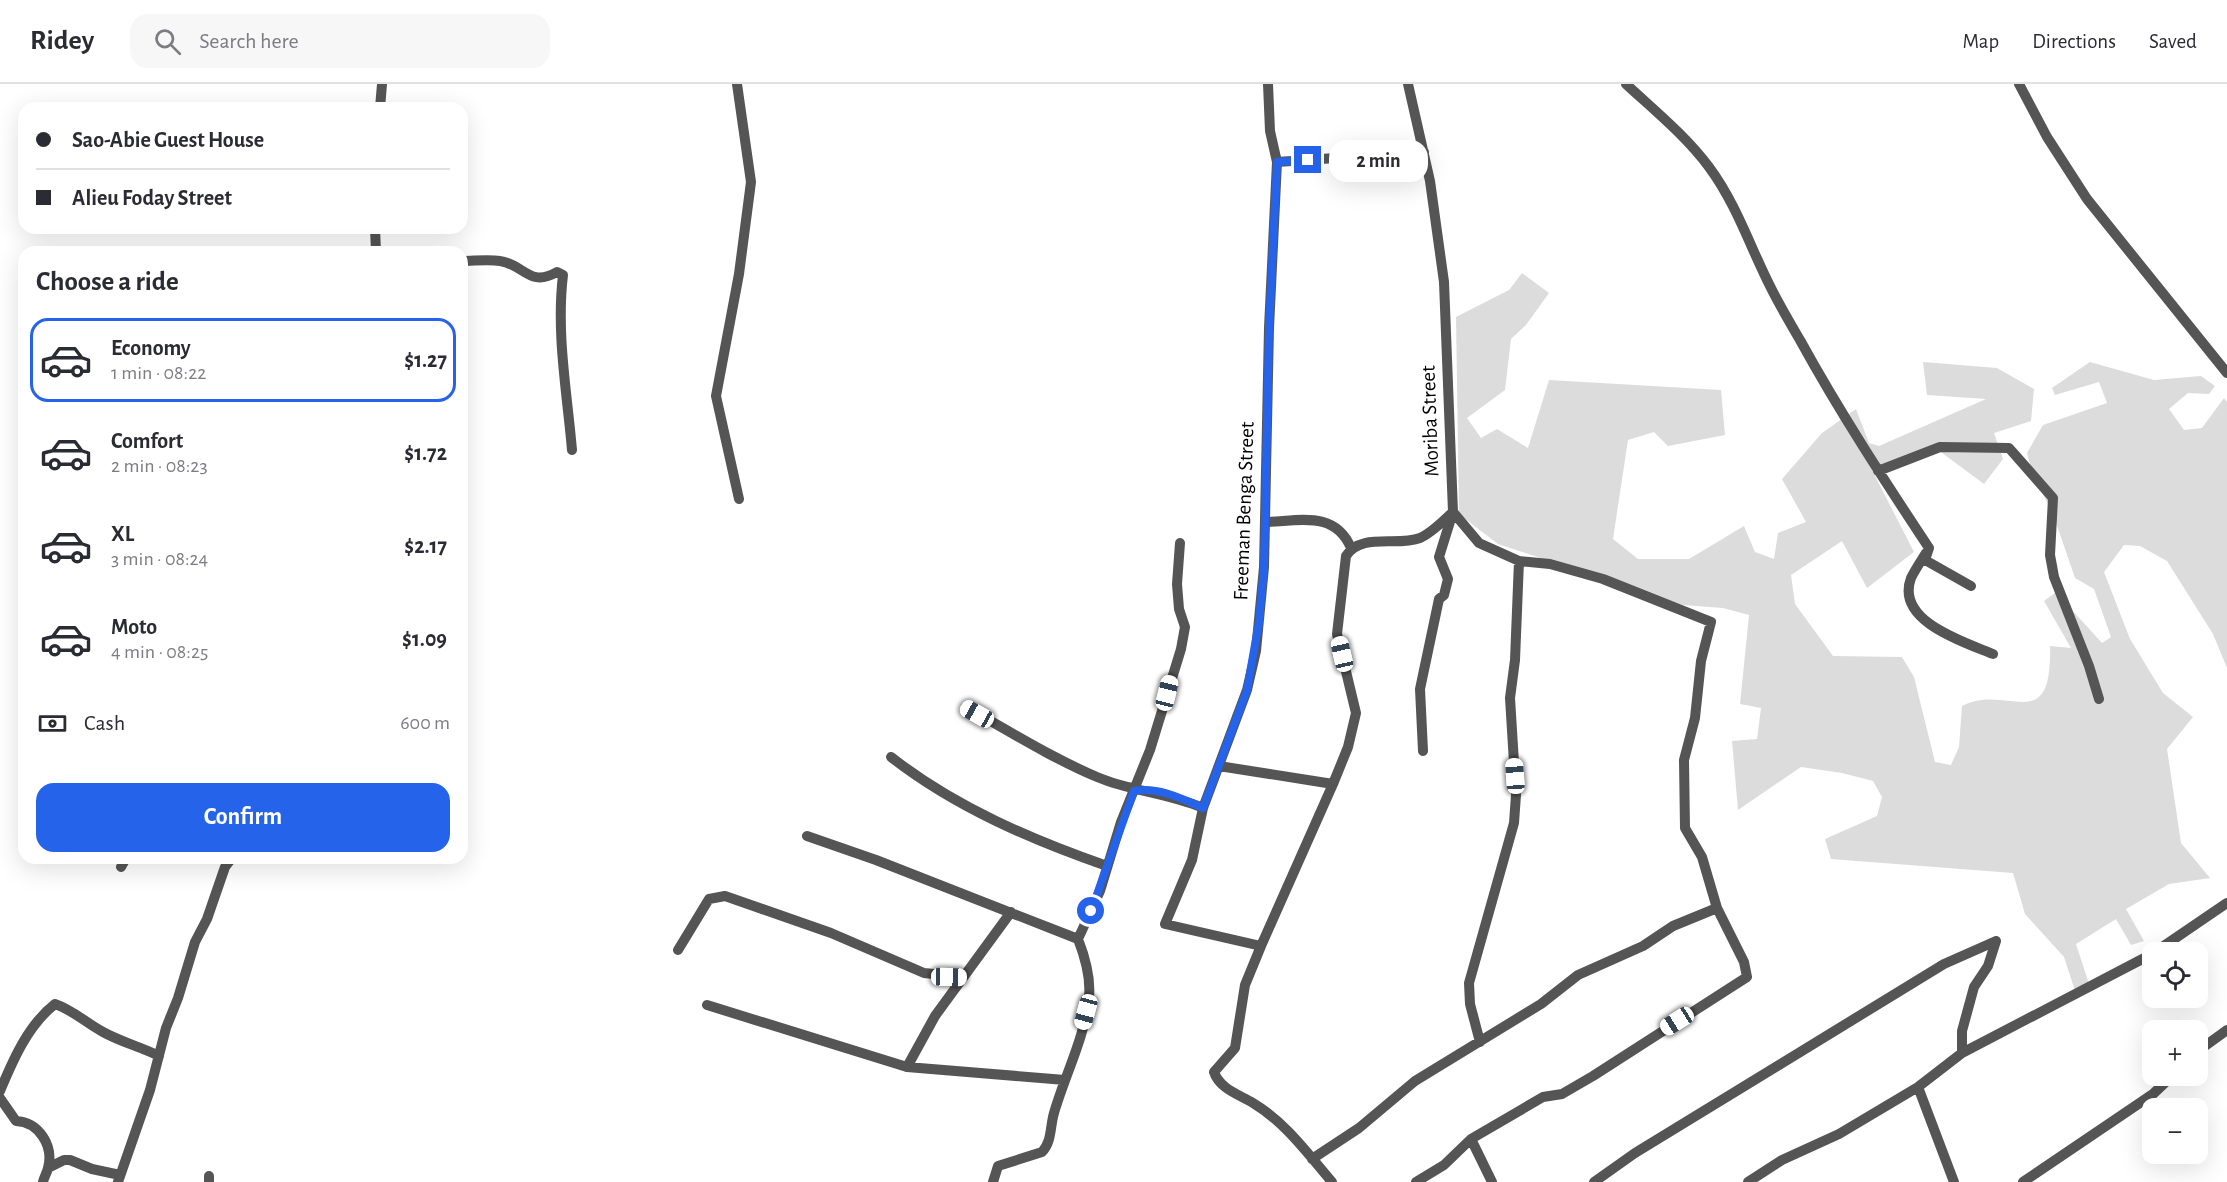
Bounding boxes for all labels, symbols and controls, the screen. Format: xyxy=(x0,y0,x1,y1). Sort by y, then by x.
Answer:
search box xyxy=(130,14,550,68)
icon: search xyxy=(151,25,184,58)
text: Ridey xyxy=(30,27,94,55)
text: Search here xyxy=(199,30,299,52)
text: Map xyxy=(1963,31,1999,52)
text: Directions xyxy=(2032,31,2116,52)
text: Saved xyxy=(2149,31,2197,52)
text: Sao-Abie Guest House xyxy=(72,129,264,151)
callout: 2 min xyxy=(1329,139,1428,181)
route end xyxy=(1294,146,1321,173)
text: 2 min xyxy=(1356,151,1401,171)
text: Alieu Foday Street xyxy=(72,187,232,209)
text: Choose a ride xyxy=(36,268,179,295)
icon: car xyxy=(39,333,93,387)
text: Economy xyxy=(111,337,191,359)
text: $1.27 xyxy=(404,349,447,371)
text: 1 min · 08:22 xyxy=(111,363,206,383)
street label: Moriba Street xyxy=(1418,365,1442,477)
street label: Freeman Benga Street xyxy=(1230,421,1258,601)
icon: car xyxy=(39,426,93,480)
text: Comfort xyxy=(111,430,183,452)
text: $1.72 xyxy=(404,442,447,464)
text: 2 min · 08:23 xyxy=(111,456,208,476)
icon: car xyxy=(39,519,93,573)
text: XL xyxy=(111,523,134,545)
text: $2.17 xyxy=(404,535,447,557)
text: 3 min · 08:24 xyxy=(111,549,208,569)
icon: car xyxy=(39,612,93,666)
text: Moto xyxy=(111,616,157,638)
text: $1.09 xyxy=(402,628,447,650)
car xyxy=(1329,634,1355,674)
text: 4 min · 08:25 xyxy=(111,642,208,662)
car xyxy=(1154,673,1180,713)
car xyxy=(957,697,997,731)
icon: cash xyxy=(36,707,69,740)
text: Cash xyxy=(84,712,125,734)
text: 600 m xyxy=(400,713,450,733)
car xyxy=(1505,757,1525,795)
button: Confirm xyxy=(36,783,450,852)
route start xyxy=(1077,897,1104,924)
map controls xyxy=(2142,942,2208,1164)
button: locate xyxy=(2142,942,2208,1008)
car xyxy=(931,968,967,986)
car xyxy=(1073,992,1099,1032)
car xyxy=(1657,1004,1697,1038)
button: + xyxy=(2142,1020,2208,1086)
button: − xyxy=(2142,1098,2208,1164)

